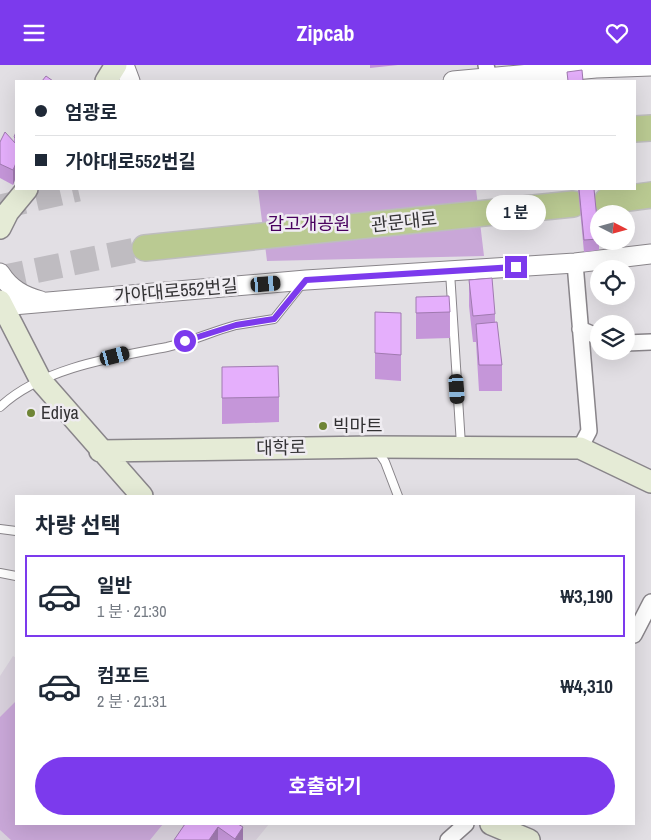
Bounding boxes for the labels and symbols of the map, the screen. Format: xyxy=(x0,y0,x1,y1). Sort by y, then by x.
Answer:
callout: 1 분 xyxy=(486,195,546,229)
north arrow xyxy=(590,205,635,250)
street label: 관문대로 xyxy=(370,206,438,237)
park label: 감고개공원 xyxy=(268,211,350,236)
route end xyxy=(505,256,527,278)
street label: 가야대로552번길 xyxy=(113,273,239,308)
car xyxy=(250,275,281,293)
route start xyxy=(174,330,196,352)
car xyxy=(98,345,131,367)
car xyxy=(448,374,465,404)
place label: Ediya xyxy=(41,400,79,425)
marker: Ediya xyxy=(25,407,37,419)
place label: 빅마트 xyxy=(333,413,383,438)
marker: 빅마트 xyxy=(317,420,329,432)
street label: 대학로 xyxy=(256,435,306,460)

